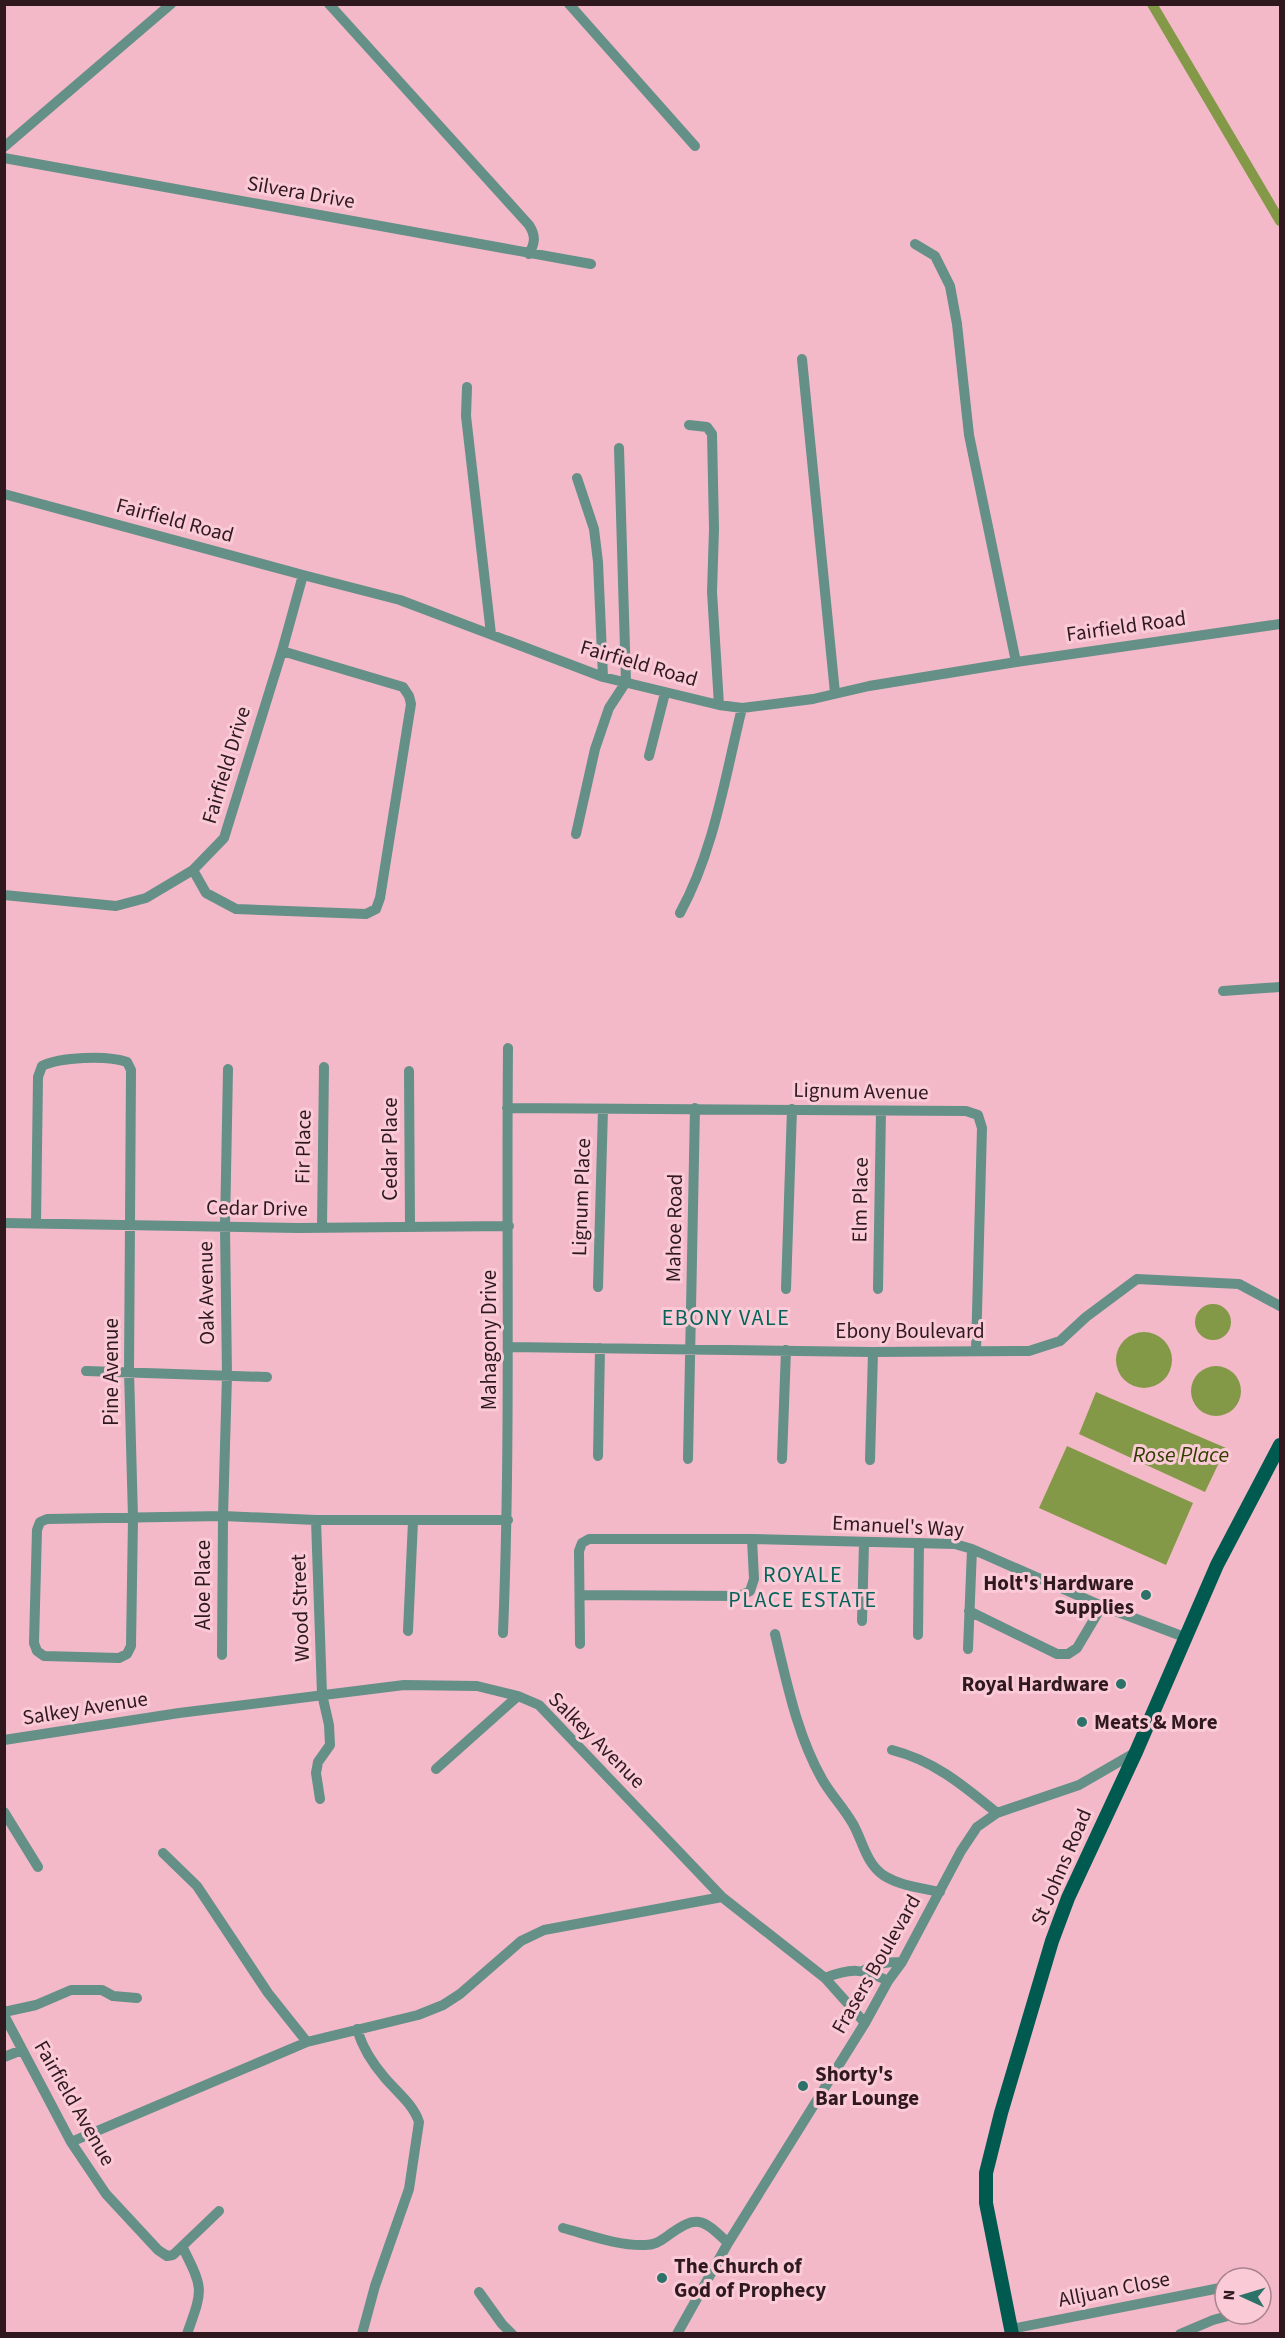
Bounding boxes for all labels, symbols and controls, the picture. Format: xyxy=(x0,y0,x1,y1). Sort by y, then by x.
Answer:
street label: Silvera Drive xyxy=(245,168,357,216)
street label: Fairfield Road xyxy=(113,490,237,550)
street label: Fairfield Road xyxy=(1064,603,1188,649)
street label: Fairfield Road xyxy=(577,632,701,694)
street label: Fairfield Drive xyxy=(194,703,258,827)
street label: Lignum Avenue xyxy=(793,1075,929,1107)
street label: Cedar Place xyxy=(375,1097,405,1201)
street label: Fir Place xyxy=(287,1110,319,1184)
street label: Lignum Place xyxy=(564,1138,598,1256)
street label: Elm Place xyxy=(844,1157,876,1243)
street label: Mahoe Road xyxy=(658,1174,690,1282)
street label: Cedar Drive xyxy=(206,1192,308,1224)
street label: Oak Avenue xyxy=(190,1241,222,1345)
street label: Mahagony Drive xyxy=(474,1270,504,1410)
district label: EBONY VALE xyxy=(662,1302,790,1334)
street label: Ebony Boulevard xyxy=(835,1316,985,1346)
street label: Pine Avenue xyxy=(96,1318,126,1426)
water label: Rose Place xyxy=(1133,1439,1229,1471)
street label: Emanuel's Way xyxy=(831,1508,965,1544)
street label: Aloe Place xyxy=(188,1540,218,1630)
street label: Wood Street xyxy=(283,1554,317,1662)
district label: ROYALE PLACE ESTATE xyxy=(728,1559,878,1616)
place label: Holt's Hardware Supplies xyxy=(983,1568,1134,1622)
marker: Holt's Hardware Supplies xyxy=(1139,1588,1153,1602)
place label: Royal Hardware xyxy=(961,1669,1109,1699)
marker: Royal Hardware xyxy=(1114,1677,1128,1691)
street label: Salkey Avenue xyxy=(20,1683,150,1733)
street label: Salkey Avenue xyxy=(542,1685,652,1795)
place label: Meats & More xyxy=(1094,1707,1218,1737)
marker: Meats & More xyxy=(1075,1715,1089,1729)
street label: St Johns Road xyxy=(1023,1804,1099,1930)
street label: Frasers Boulevard xyxy=(824,1889,928,2039)
street label: Fairfield Avenue xyxy=(27,2035,123,2171)
place label: Shorty's Bar Lounge xyxy=(815,2059,919,2113)
marker: Shorty's Bar Lounge xyxy=(796,2079,810,2093)
place label: The Church of God of Prophecy xyxy=(674,2251,826,2305)
street label: Alljuan Close xyxy=(1056,2263,1172,2315)
north arrow xyxy=(1213,2266,1273,2326)
marker: The Church of God of Prophecy xyxy=(655,2271,669,2285)
text: N xyxy=(1218,2289,1240,2301)

